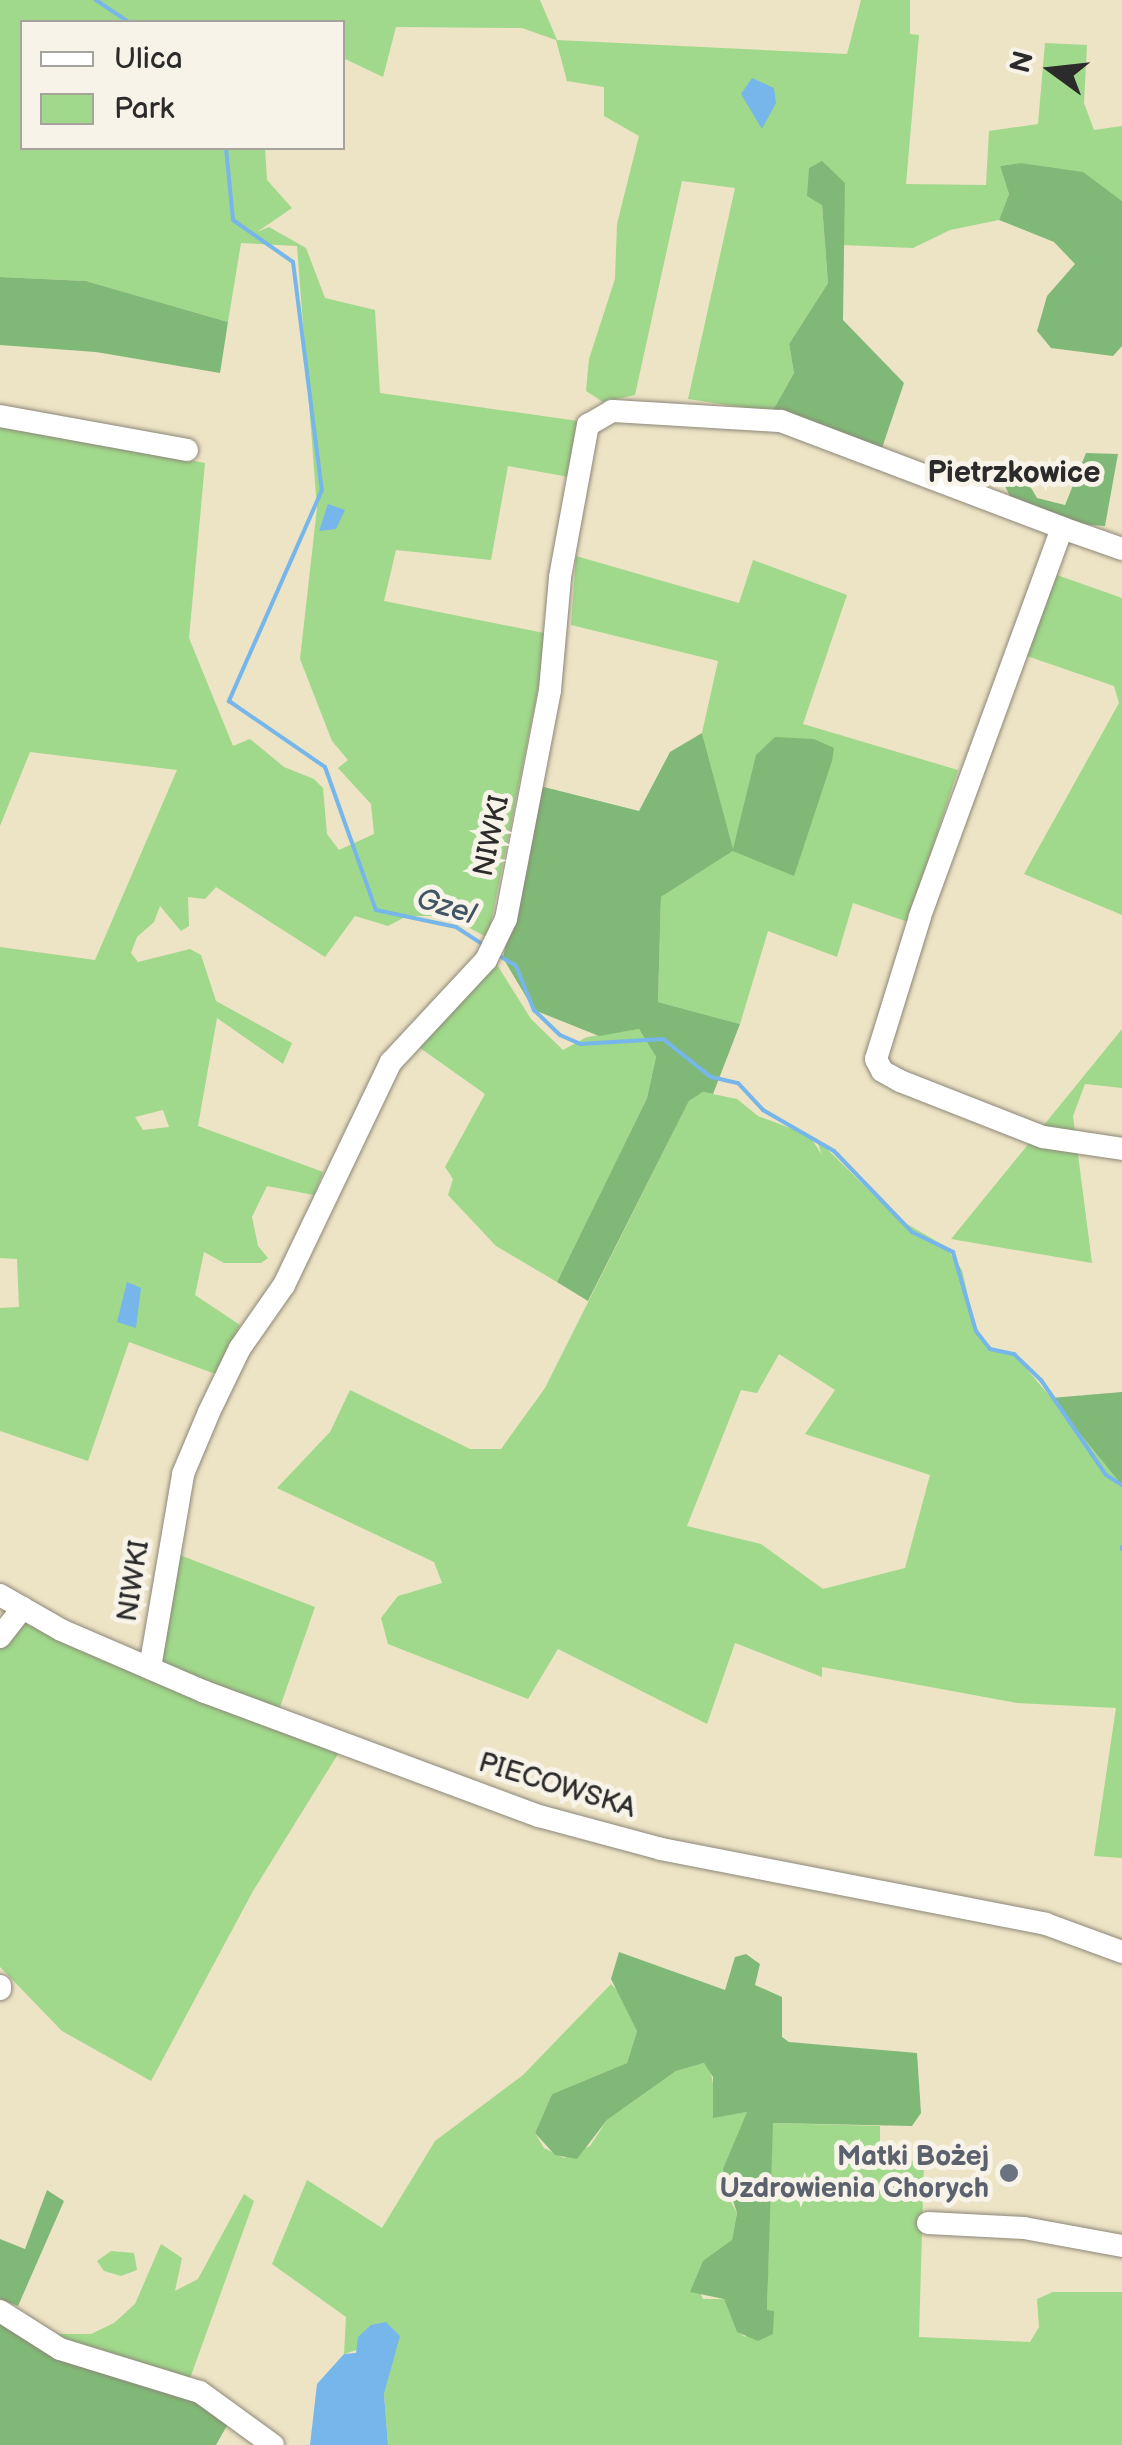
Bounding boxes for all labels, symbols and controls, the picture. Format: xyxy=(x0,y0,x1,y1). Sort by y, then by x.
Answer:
legend xyxy=(20,20,345,150)
north arrow xyxy=(1002,20,1102,120)
text: Ulica xyxy=(114,41,183,77)
text: N xyxy=(1004,48,1041,77)
text: Park xyxy=(114,91,174,127)
district label: Pietrzkowice xyxy=(928,455,1100,491)
street label: NIWKI xyxy=(467,792,517,880)
water label: Gzel xyxy=(412,881,480,933)
street label: NIWKI xyxy=(111,1538,157,1624)
street label: PIECOWSKA xyxy=(474,1746,640,1826)
place label: Matki Bożej Uzdrowienia Chorych xyxy=(720,2140,989,2206)
marker: Matki Bożej Uzdrowienia Chorych xyxy=(998,2162,1020,2184)

